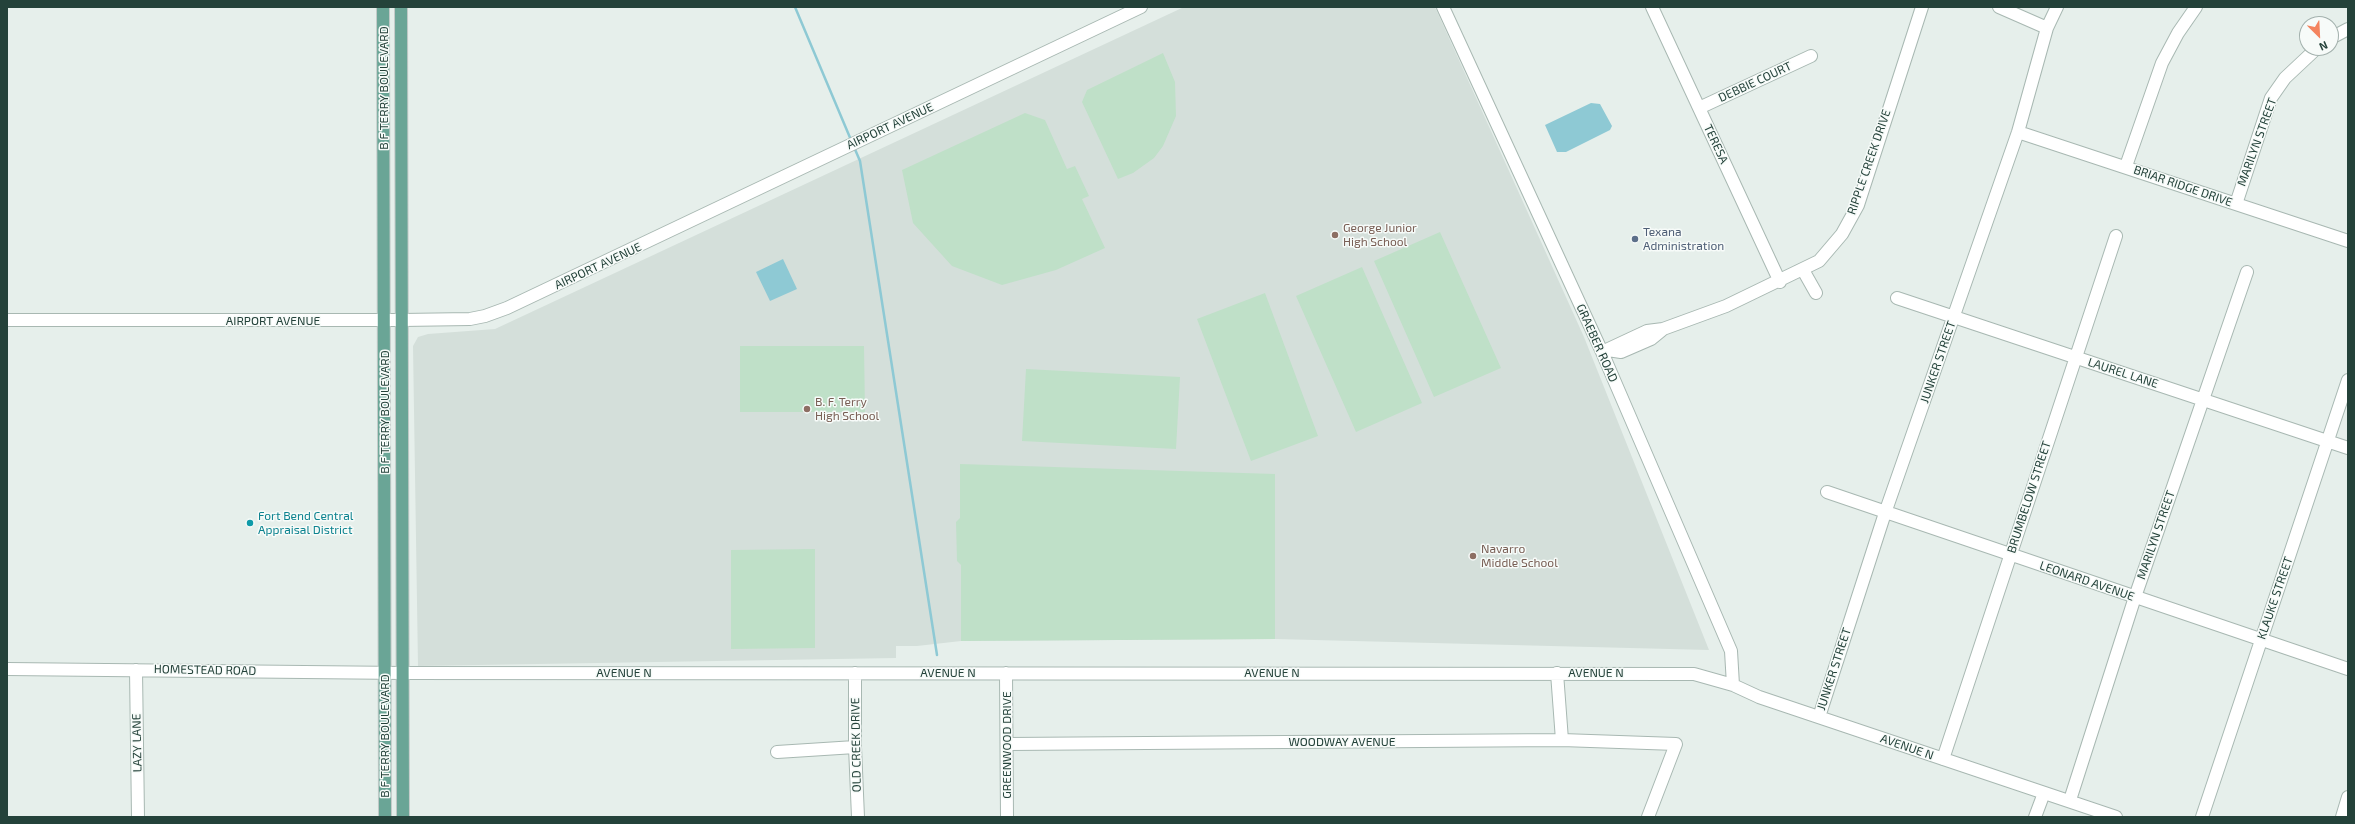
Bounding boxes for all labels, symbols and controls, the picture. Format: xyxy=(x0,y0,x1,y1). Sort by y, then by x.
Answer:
north arrow xyxy=(2299,16,2339,56)
street label: B F TERRY BOULEVARD xyxy=(377,26,391,150)
text: N xyxy=(2317,39,2330,54)
street label: DEBBIE COURT xyxy=(1716,59,1794,105)
street label: MARILYN STREET xyxy=(2234,96,2280,188)
street label: AIRPORT AVENUE xyxy=(844,100,936,152)
street label: RIPPLE CREEK DRIVE xyxy=(1844,108,1894,216)
street label: TERESA xyxy=(1701,122,1731,166)
street label: BRIAR RIDGE DRIVE xyxy=(2132,162,2234,210)
place label: George Junior High School xyxy=(1343,221,1417,249)
place label: Texana Administration xyxy=(1643,225,1724,253)
marker: George Junior High School xyxy=(1330,230,1340,240)
marker: Texana Administration xyxy=(1630,234,1640,244)
street label: AIRPORT AVENUE xyxy=(552,240,644,292)
street label: GRAEBER ROAD xyxy=(1573,302,1621,384)
street label: AIRPORT AVENUE xyxy=(226,314,320,328)
street label: JUNKER STREET xyxy=(1917,319,1959,405)
street label: B F TERRY BOULEVARD xyxy=(378,350,392,474)
street label: LAUREL LANE xyxy=(2086,355,2160,391)
place label: B. F. Terry High School xyxy=(815,395,879,423)
marker: B. F. Terry High School xyxy=(802,404,812,414)
street label: BRUMBELOW STREET xyxy=(2004,439,2054,555)
street label: MARILYN STREET xyxy=(2134,489,2178,581)
place label: Fort Bend Central Appraisal District xyxy=(258,509,353,537)
marker: Fort Bend Central Appraisal District xyxy=(245,518,255,528)
place label: Navarro Middle School xyxy=(1481,542,1558,570)
marker: Navarro Middle School xyxy=(1468,551,1478,561)
street label: KLAUKE STREET xyxy=(2254,555,2296,641)
street label: LEONARD AVENUE xyxy=(2038,558,2136,604)
street label: JUNKER STREET xyxy=(1814,626,1854,712)
street label: HOMESTEAD ROAD xyxy=(154,662,256,678)
street label: AVENUE N xyxy=(596,666,652,680)
street label: AVENUE N xyxy=(920,666,976,680)
street label: AVENUE N xyxy=(1244,666,1300,680)
street label: AVENUE N xyxy=(1568,666,1624,680)
street label: B F TERRY BOULEVARD xyxy=(378,674,392,798)
street label: GREENWOOD DRIVE xyxy=(1000,691,1014,799)
street label: OLD CREEK DRIVE xyxy=(848,697,864,793)
street label: LAZY LANE xyxy=(129,714,145,772)
street label: AVENUE N xyxy=(1878,731,1936,763)
street label: WOODWAY AVENUE xyxy=(1288,735,1396,749)

